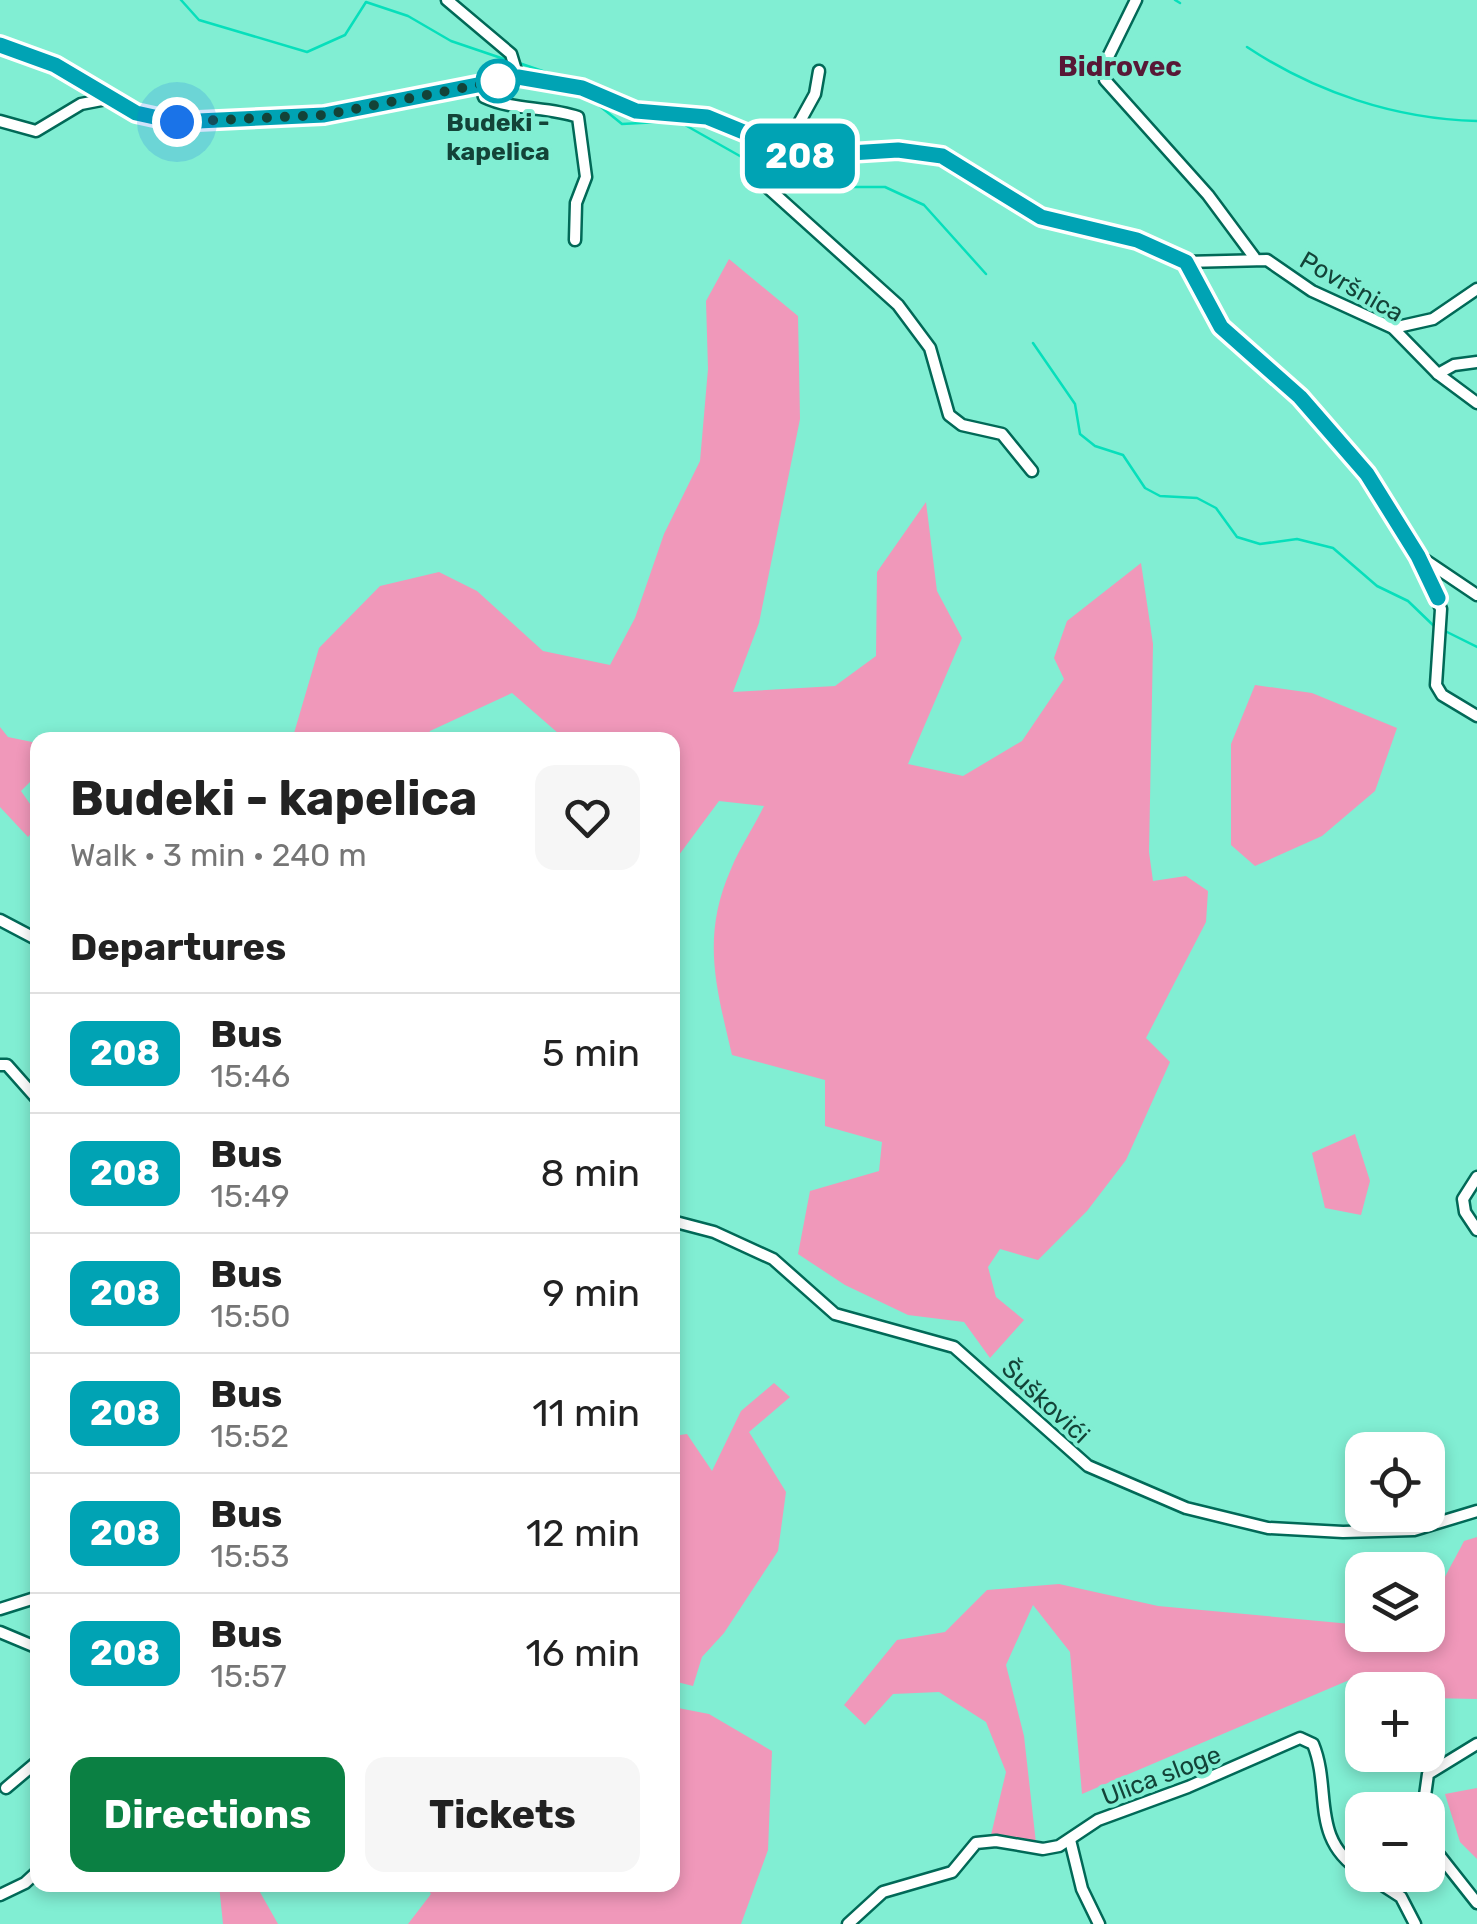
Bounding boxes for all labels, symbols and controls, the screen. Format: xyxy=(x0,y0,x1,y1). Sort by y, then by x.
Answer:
district label: Bidrovec xyxy=(1058,50,1182,83)
marker: Budeki - kapelica xyxy=(477,60,519,102)
your location xyxy=(152,97,202,147)
place label: Budeki - kapelica xyxy=(446,108,550,166)
line badge: 208 xyxy=(742,124,858,188)
text: 208 xyxy=(765,135,835,177)
street label: Površnica xyxy=(1295,245,1409,328)
button: heart xyxy=(535,765,640,870)
text: Budeki - kapelica xyxy=(70,770,477,827)
text: Walk · 3 min · 240 m xyxy=(70,836,367,874)
text: Departures xyxy=(70,924,286,970)
text: Bus xyxy=(210,1011,282,1057)
text: 5 min xyxy=(542,1030,640,1076)
text: 208 xyxy=(90,1032,160,1074)
text: 15:46 xyxy=(210,1057,290,1095)
text: Bus xyxy=(210,1131,282,1177)
text: 8 min xyxy=(541,1150,640,1196)
text: 208 xyxy=(90,1152,160,1194)
text: 15:49 xyxy=(210,1177,290,1215)
text: Bus xyxy=(210,1251,282,1297)
text: 9 min xyxy=(542,1270,640,1316)
text: 208 xyxy=(90,1272,160,1314)
text: 15:50 xyxy=(210,1297,290,1335)
street label: Šuškovići xyxy=(996,1353,1096,1449)
text: Bus xyxy=(210,1371,282,1417)
text: 11 min xyxy=(532,1390,640,1436)
text: 208 xyxy=(90,1392,160,1434)
text: 15:52 xyxy=(210,1417,289,1455)
map controls xyxy=(1345,1432,1445,1892)
button: locate xyxy=(1345,1432,1445,1532)
text: Bus xyxy=(210,1491,282,1537)
text: 12 min xyxy=(526,1510,640,1556)
text: 208 xyxy=(90,1512,160,1554)
text: 15:53 xyxy=(210,1537,289,1575)
button: layers xyxy=(1345,1552,1445,1652)
text: Bus xyxy=(210,1611,282,1657)
text: 16 min xyxy=(526,1630,640,1676)
text: 208 xyxy=(90,1632,160,1674)
text: 15:57 xyxy=(210,1657,287,1695)
button: + xyxy=(1345,1672,1445,1772)
street label: Ulica sloge xyxy=(1097,1739,1225,1811)
button: Directions xyxy=(70,1757,345,1872)
button: Tickets xyxy=(365,1757,640,1872)
button: − xyxy=(1345,1792,1445,1892)

